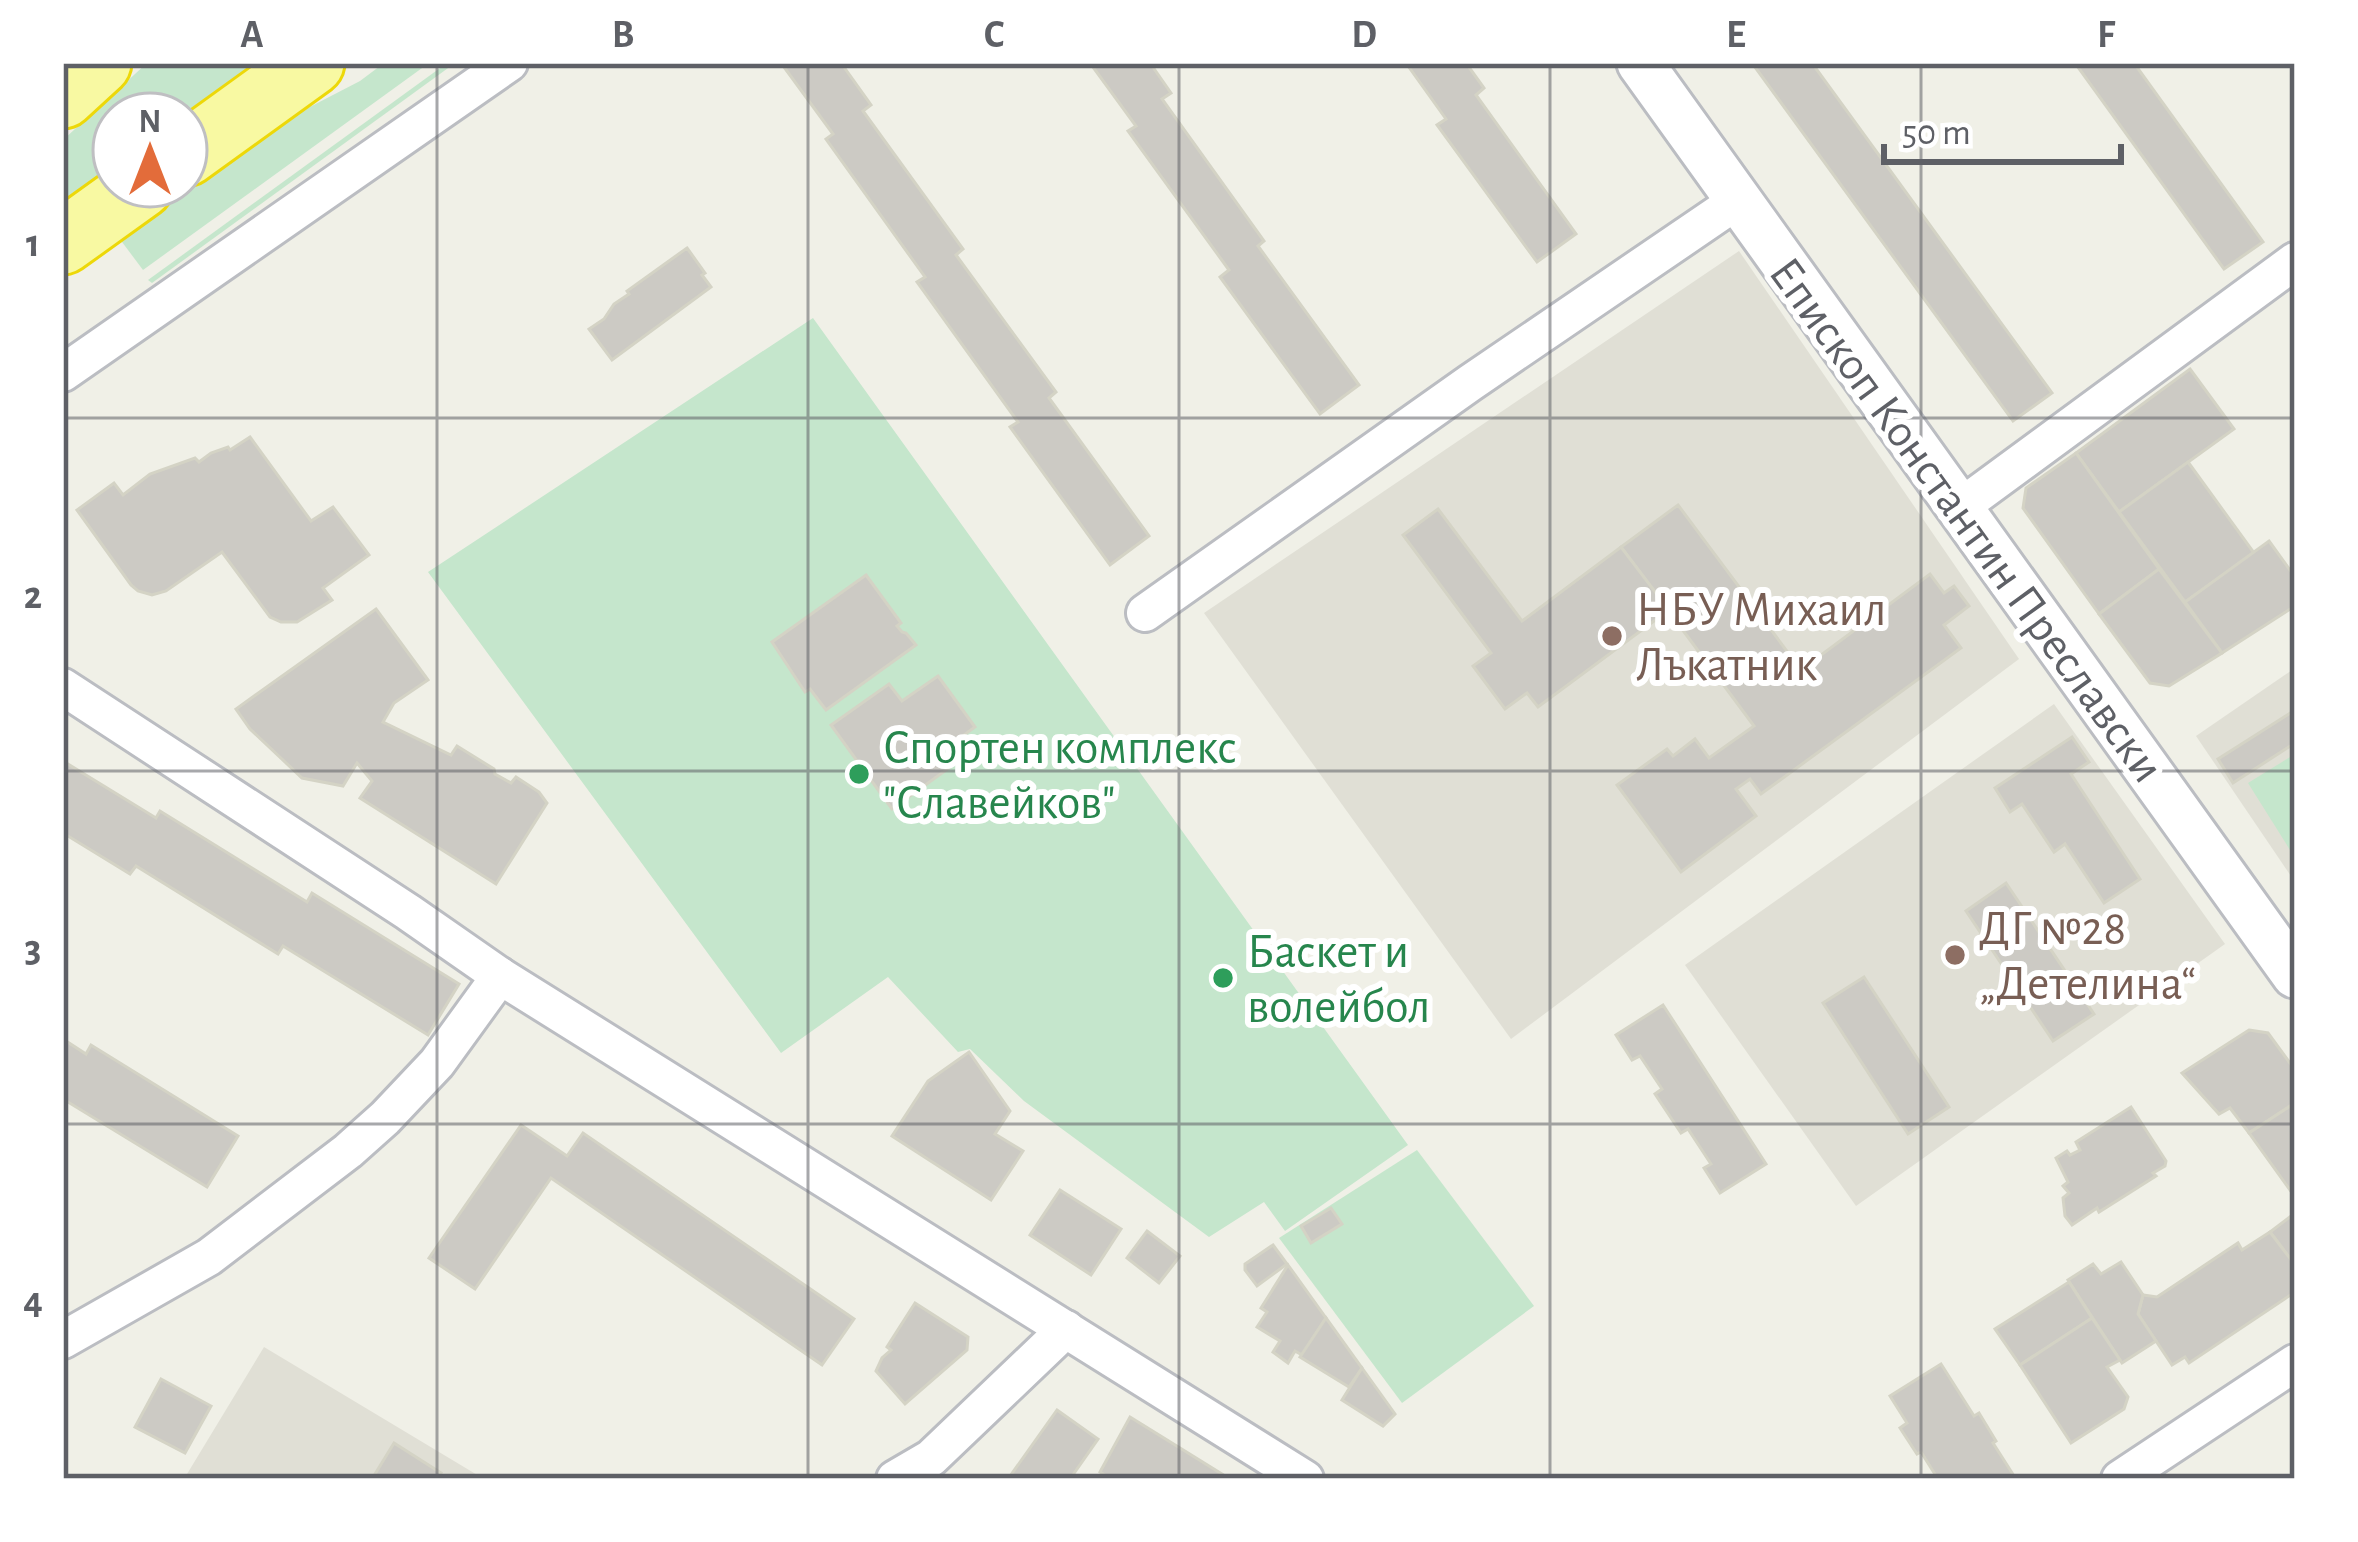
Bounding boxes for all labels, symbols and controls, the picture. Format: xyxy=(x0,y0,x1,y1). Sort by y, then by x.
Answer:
text: A xyxy=(240,16,264,55)
text: B xyxy=(612,16,634,55)
text: C xyxy=(984,16,1004,55)
text: D xyxy=(1351,16,1377,55)
text: E xyxy=(1726,16,1746,55)
text: F xyxy=(2097,16,2116,55)
north arrow xyxy=(90,90,210,210)
scale bar xyxy=(1884,90,2121,164)
text: N xyxy=(139,106,161,139)
text: 50 m xyxy=(1902,115,1971,151)
text: 1 xyxy=(26,225,40,264)
street label: Епископ Константин Преславски xyxy=(1759,250,2172,792)
text: 2 xyxy=(24,577,42,616)
place label: НБУ Михаил Лъкатник xyxy=(1636,587,1886,690)
marker: НБУ Михаил Лъкатник xyxy=(1599,623,1625,649)
place label: Спортен комплекс "Славейков" xyxy=(883,725,1237,828)
marker: Спортен комплекс "Славейков" xyxy=(846,761,872,787)
place label: ДГ №28 „Детелина“ xyxy=(1979,906,2196,1009)
place label: Баскет и волейбол xyxy=(1247,929,1430,1032)
text: 3 xyxy=(25,930,41,969)
marker: ДГ №28 „Детелина“ xyxy=(1942,942,1968,968)
marker: Баскет и волейбол xyxy=(1210,965,1236,991)
text: 4 xyxy=(23,1282,43,1321)

